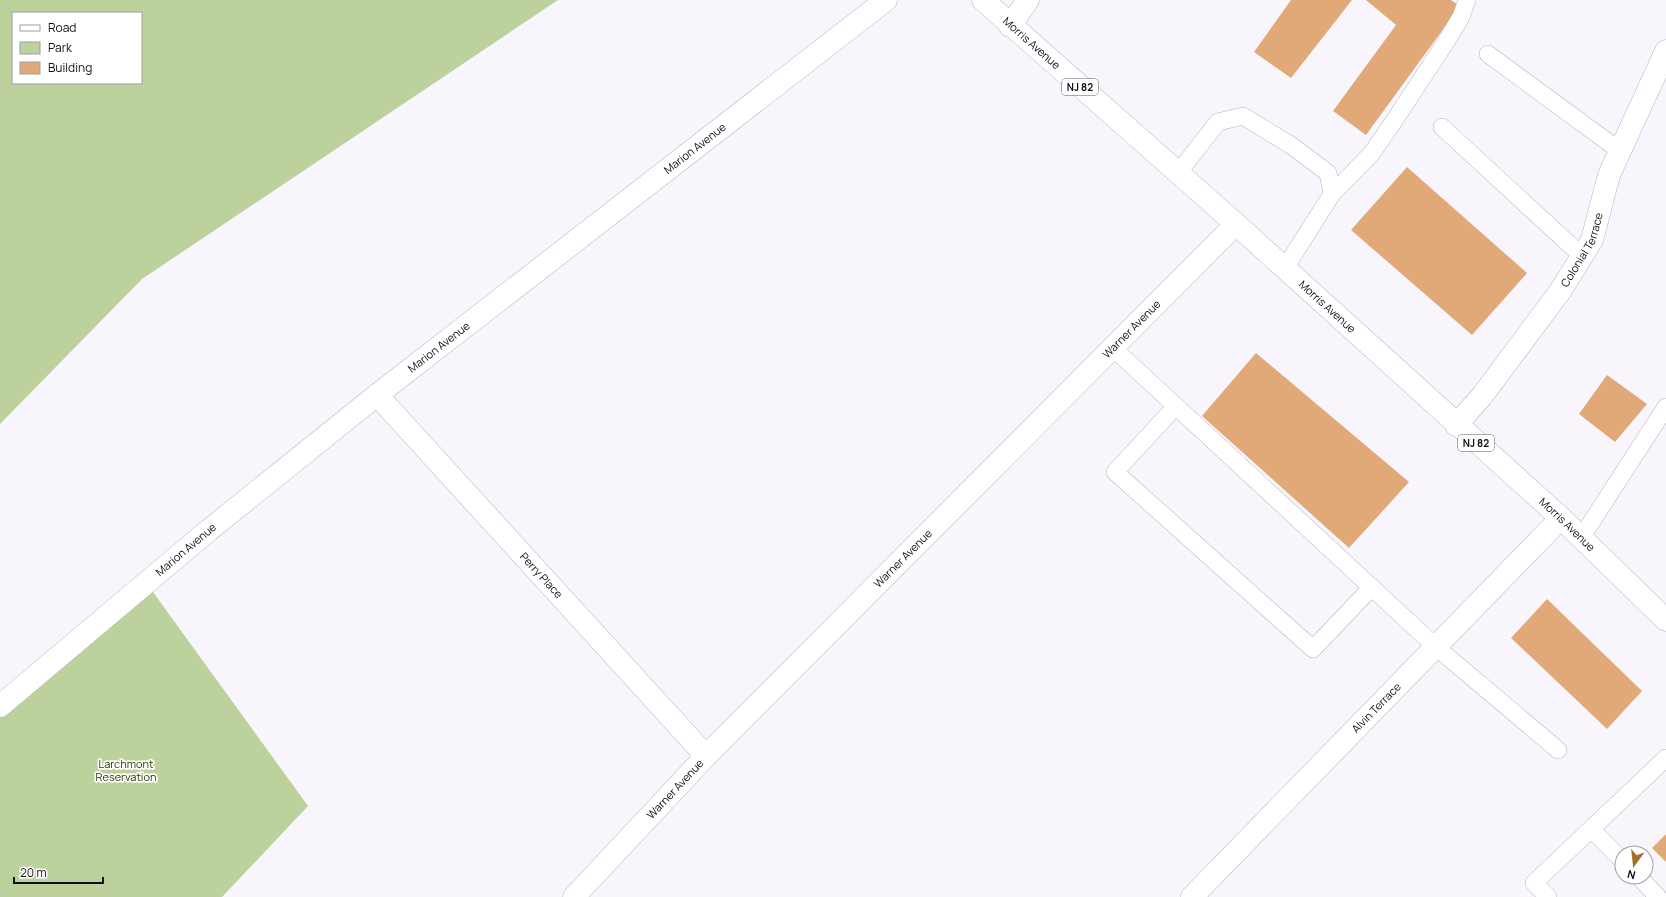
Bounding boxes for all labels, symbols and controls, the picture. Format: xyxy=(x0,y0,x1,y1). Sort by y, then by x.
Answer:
legend xyxy=(12,12,142,84)
street label: Morris Avenue xyxy=(1000,13,1064,73)
text: Road xyxy=(48,19,76,36)
text: Park xyxy=(48,39,73,56)
text: Building xyxy=(48,59,92,76)
road number: NJ 82 xyxy=(1062,79,1098,95)
street label: Marion Avenue xyxy=(660,119,729,177)
street label: Colonial Terrace xyxy=(1557,210,1606,290)
street label: Morris Avenue xyxy=(1296,277,1360,336)
street label: Warner Avenue xyxy=(1099,296,1164,361)
street label: Marion Avenue xyxy=(404,317,473,376)
road number: NJ 82 xyxy=(1458,435,1494,451)
street label: Morris Avenue xyxy=(1536,494,1599,555)
street label: Marion Avenue xyxy=(152,519,219,579)
street label: Warner Avenue xyxy=(870,525,935,591)
street label: Perry Place xyxy=(517,549,567,601)
street label: Alvin Terrace xyxy=(1348,679,1404,736)
street label: Warner Avenue xyxy=(643,755,707,822)
park label: Larchmont Reservation xyxy=(96,756,156,784)
north arrow xyxy=(1614,845,1654,885)
scale bar xyxy=(14,859,103,885)
text: 20 m xyxy=(20,864,47,881)
text: N xyxy=(1625,867,1637,883)

